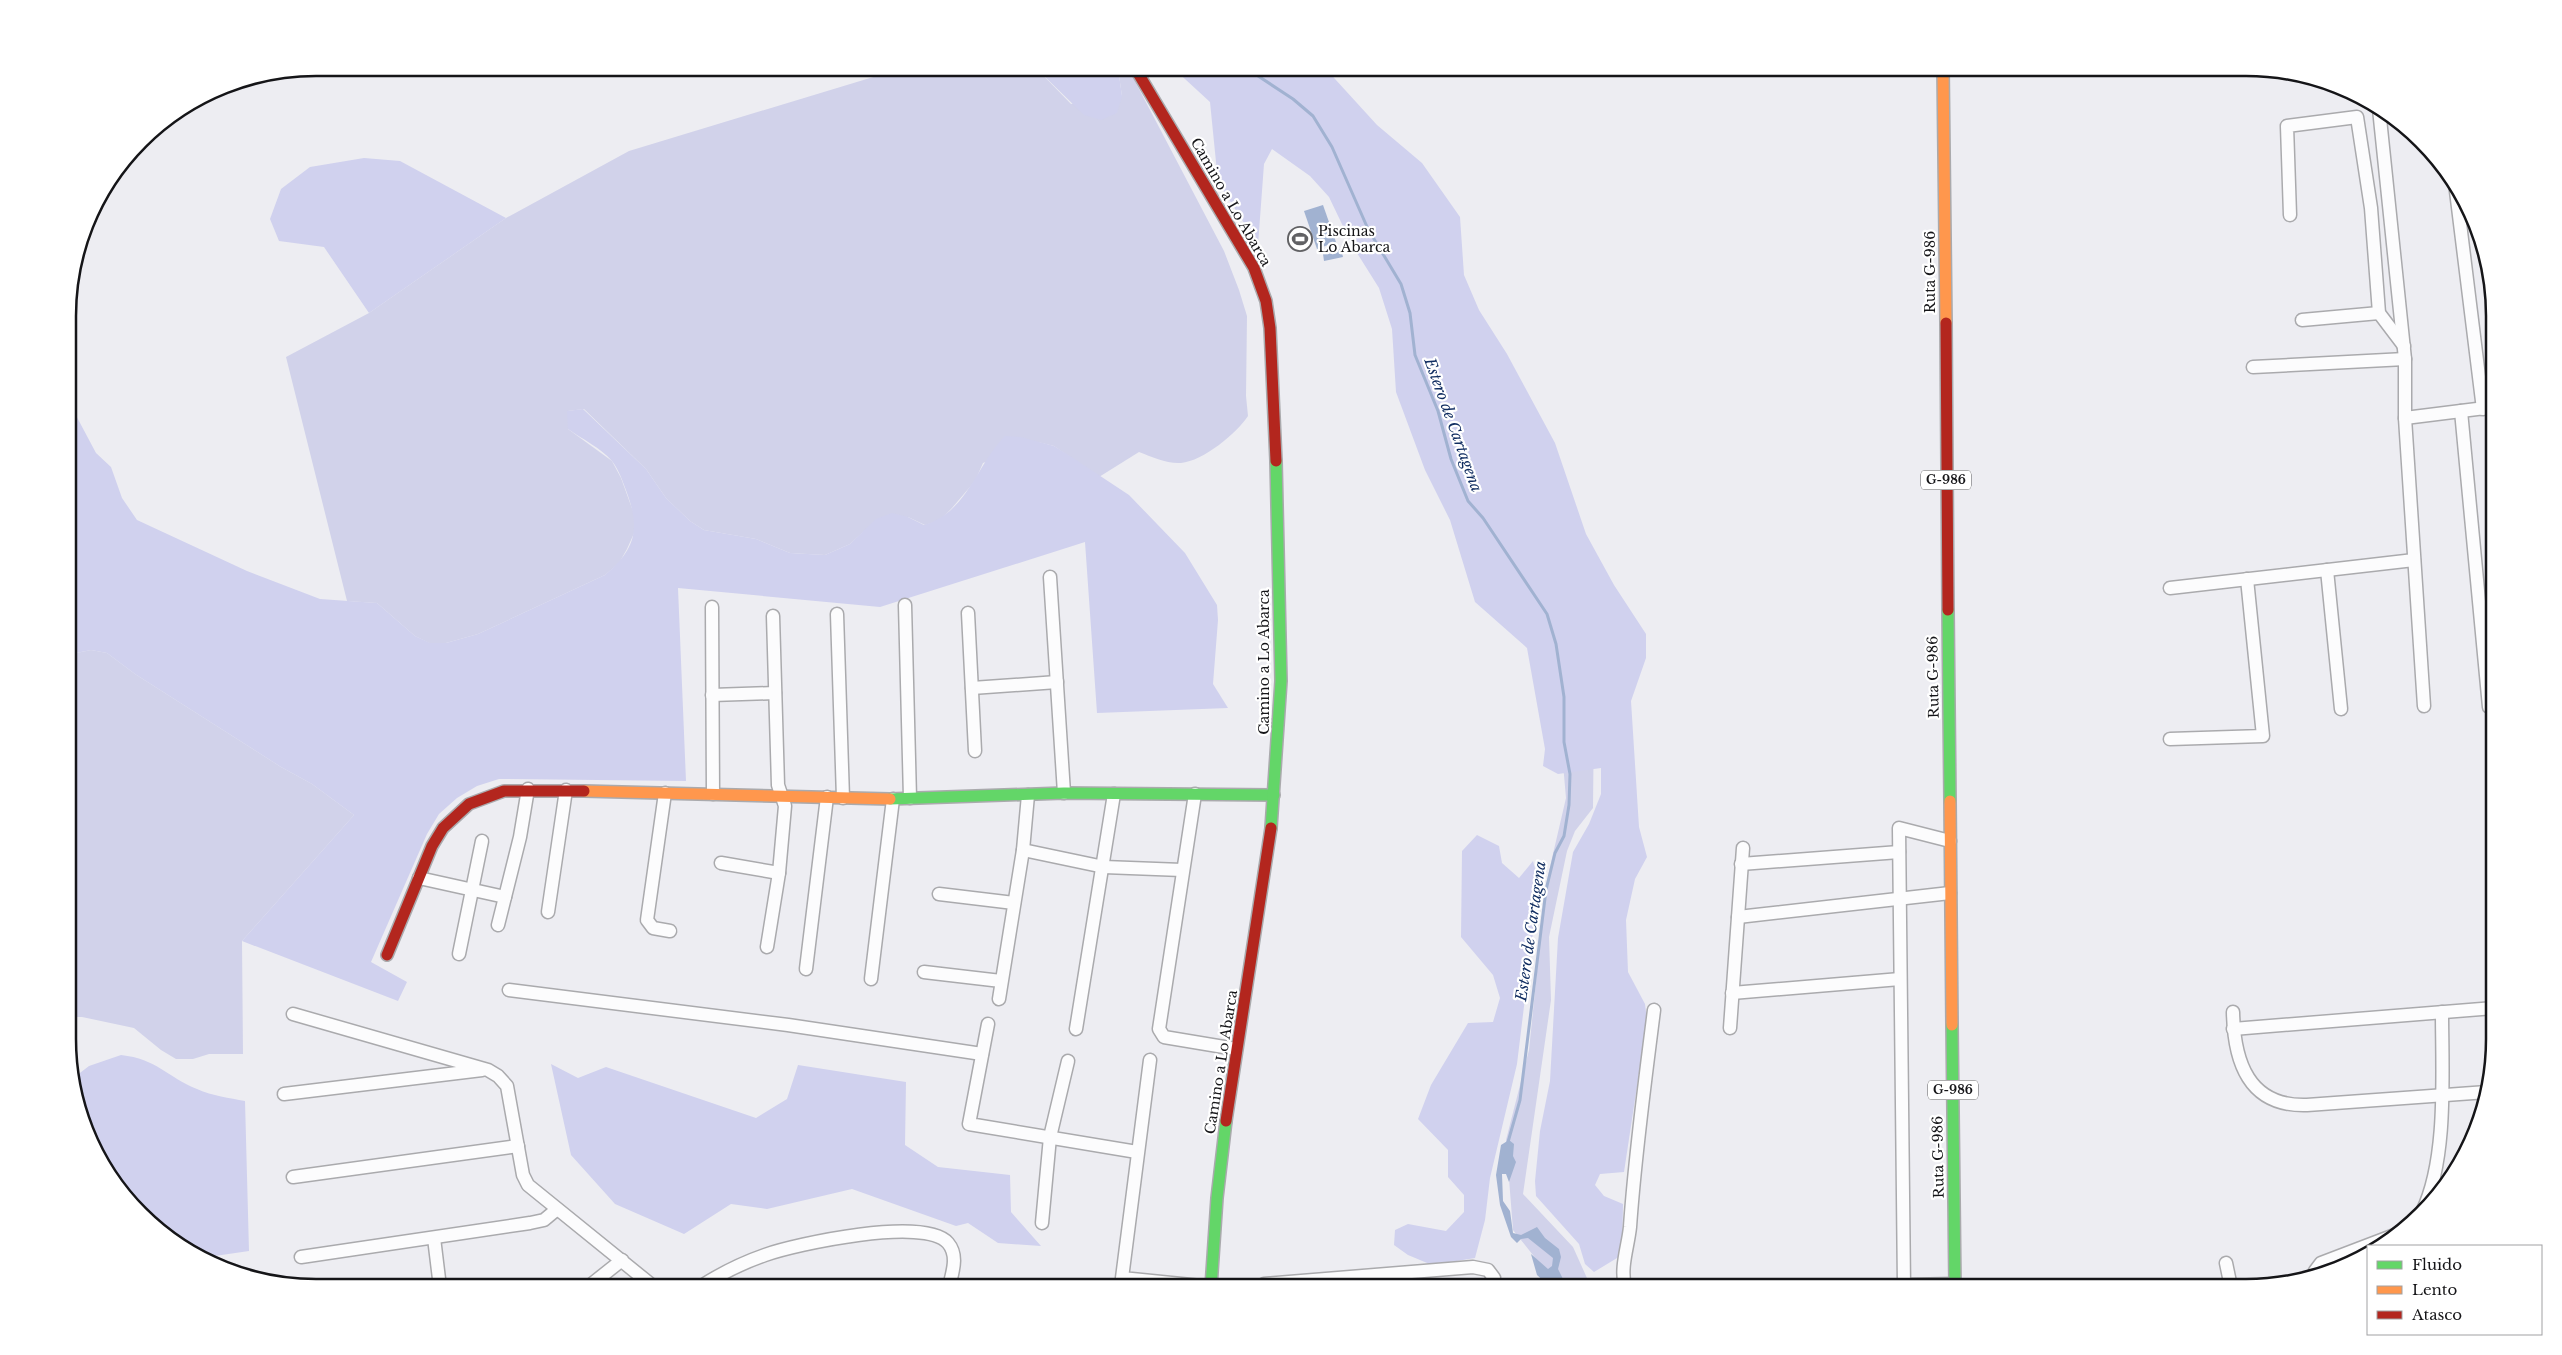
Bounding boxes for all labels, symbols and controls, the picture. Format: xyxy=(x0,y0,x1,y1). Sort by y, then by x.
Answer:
street label: Camino a Lo Abarca xyxy=(1187,134,1275,270)
place label: Piscinas Lo Abarca xyxy=(1318,222,1391,256)
sports icon: Piscinas Lo Abarca xyxy=(1287,226,1313,252)
street label: Ruta G-986 xyxy=(1921,231,1939,313)
water label: Estero de Cartagena xyxy=(1420,354,1487,494)
road number: G-986 xyxy=(1921,470,1971,490)
street label: Camino a Lo Abarca xyxy=(1255,589,1273,735)
street label: Ruta G-986 xyxy=(1923,636,1943,718)
water label: Estero de Cartagena xyxy=(1511,860,1550,1003)
street label: Camino a Lo Abarca xyxy=(1201,988,1241,1135)
road number: G-986 xyxy=(1928,1080,1978,1100)
street label: Ruta G-986 xyxy=(1928,1116,1948,1198)
legend xyxy=(2367,1245,2542,1335)
text: Fluido xyxy=(2412,1255,2462,1274)
text: Lento xyxy=(2412,1280,2458,1299)
text: Atasco xyxy=(2411,1305,2462,1324)

